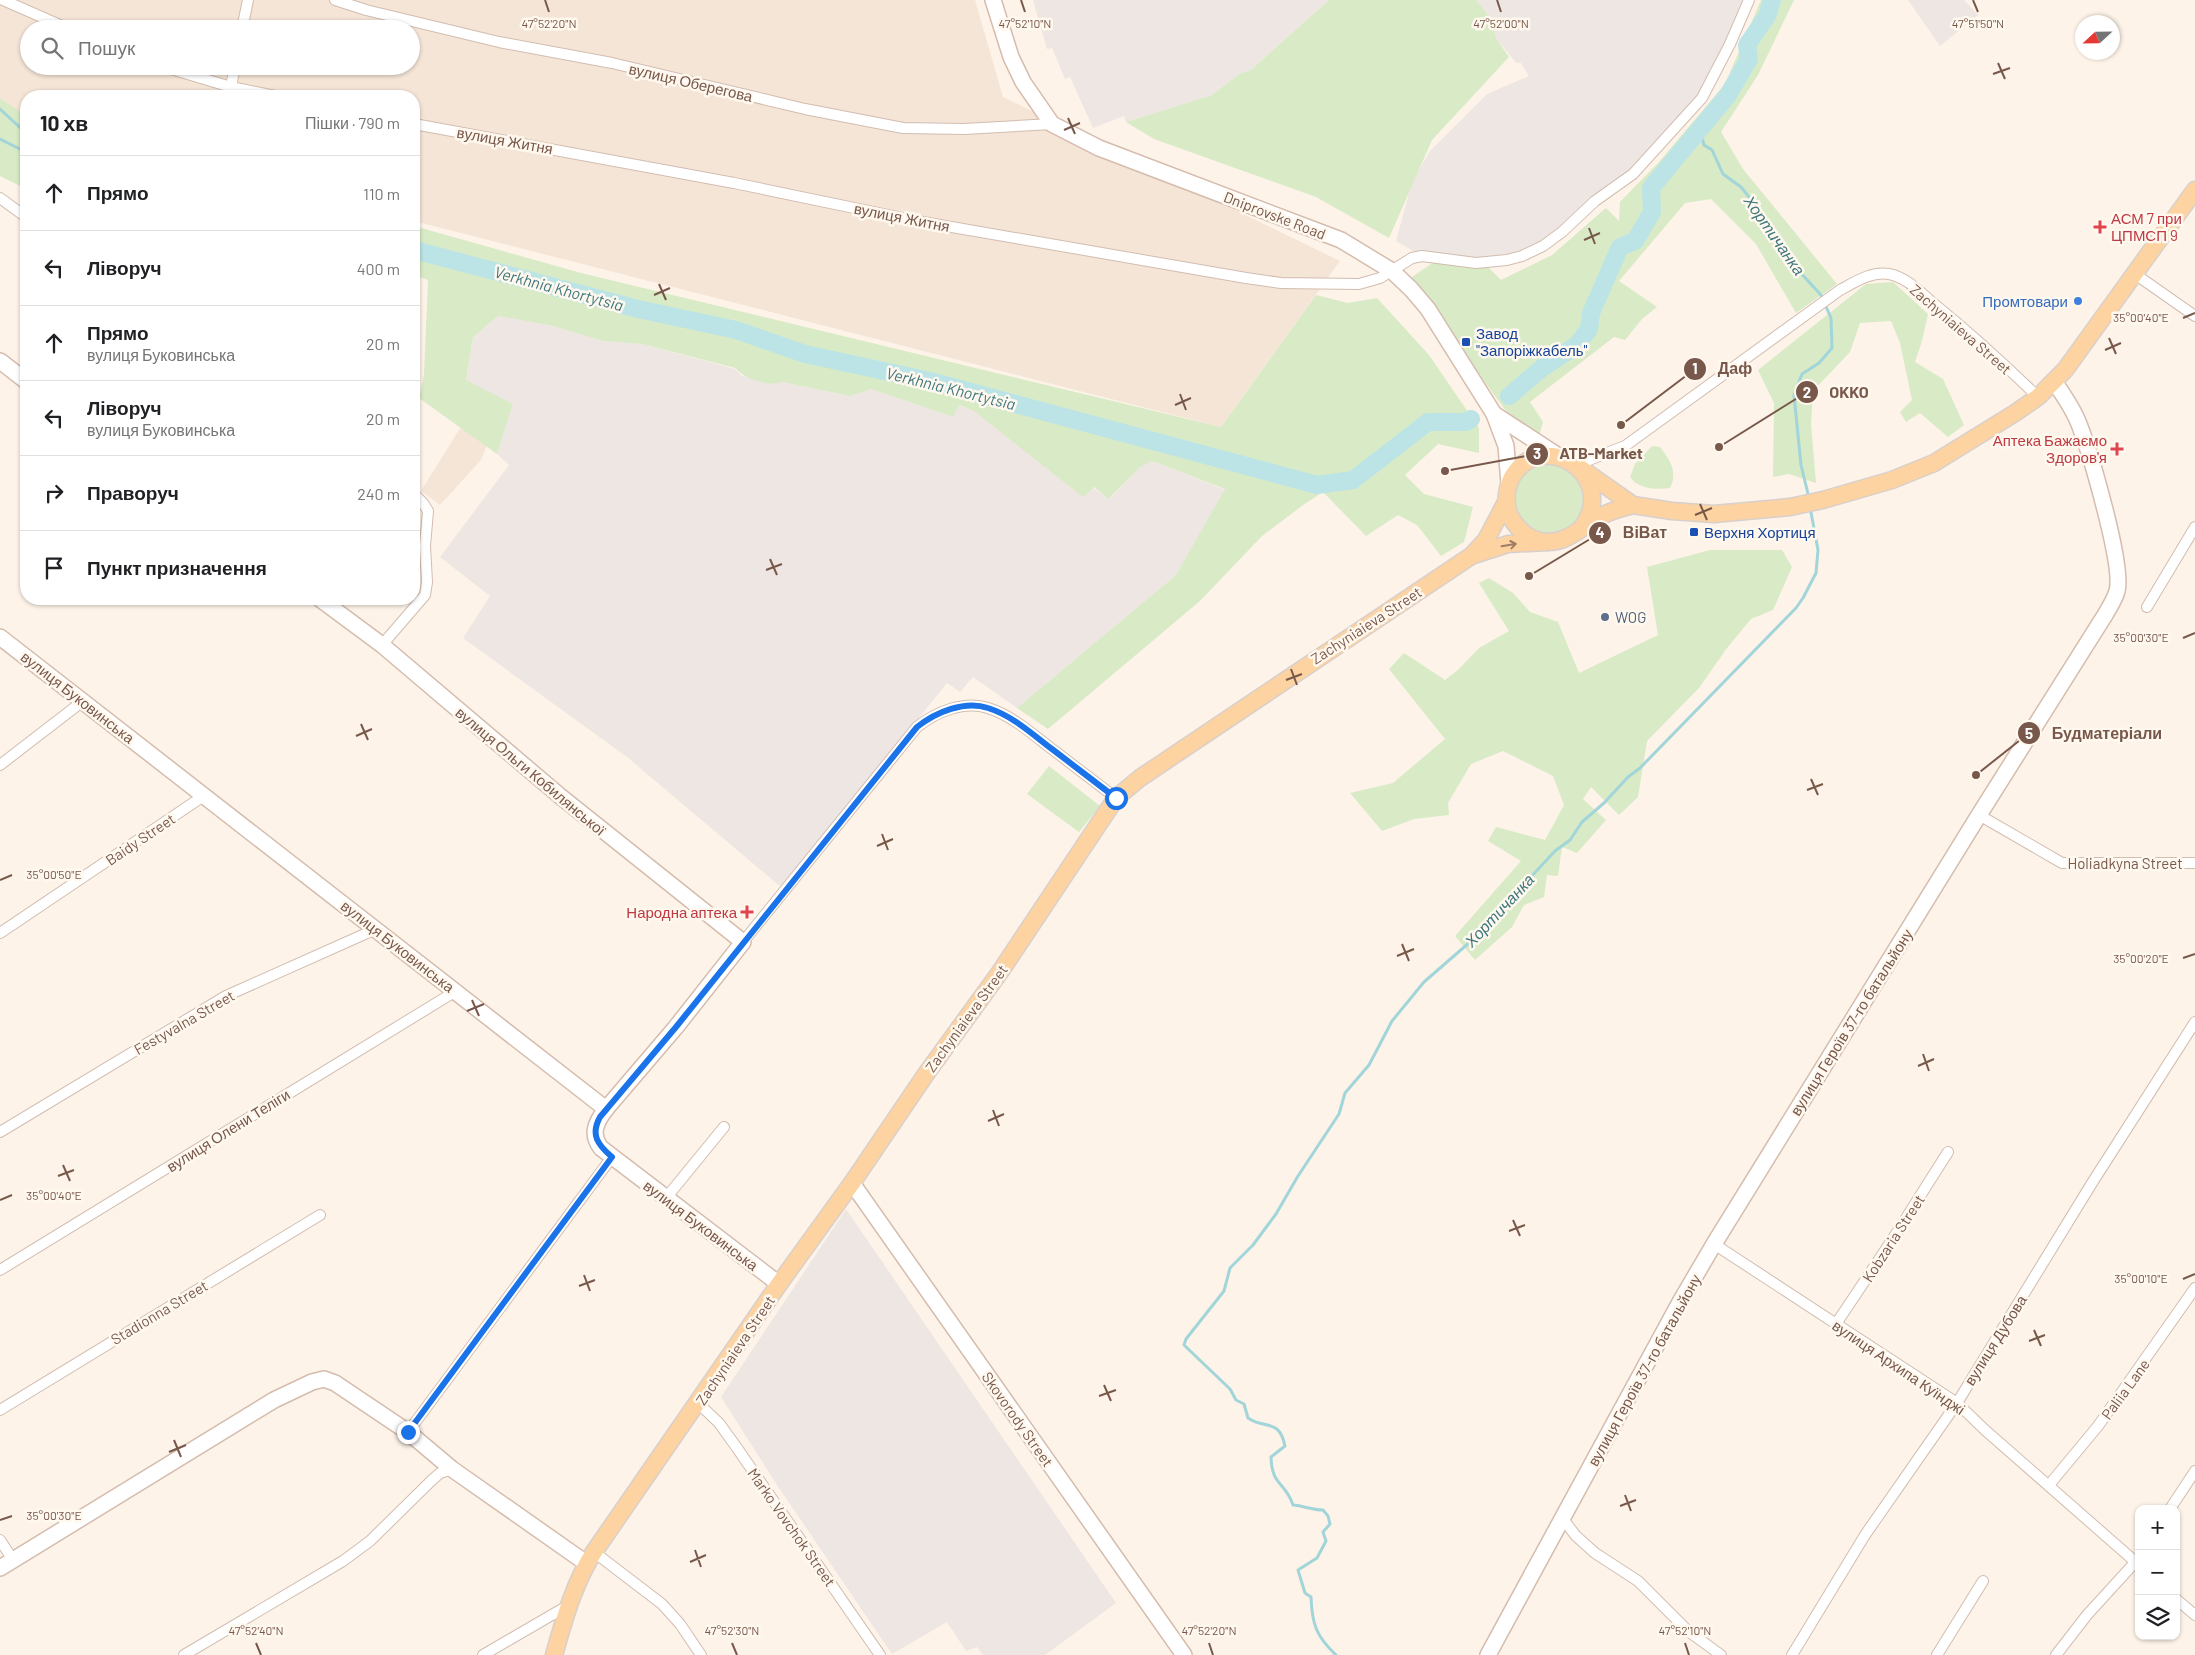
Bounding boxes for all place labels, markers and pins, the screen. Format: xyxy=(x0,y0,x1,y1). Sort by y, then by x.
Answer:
place label: АСМ 7 при ЦПМСП 9 xyxy=(2111,209,2182,244)
marker: АСМ 7 при ЦПМСП 9 xyxy=(2093,220,2107,234)
place label: Промтовари xyxy=(1982,292,2068,310)
marker: Промтовари xyxy=(2072,295,2084,307)
place label: Завод "Запоріжкабель" xyxy=(1476,324,1588,359)
marker: Завод "Запоріжкабель" xyxy=(1460,336,1472,348)
callout: Даф xyxy=(1682,353,1762,384)
callout: OKKO xyxy=(1795,377,1879,408)
place label: Аптека Бажаємо Здоров'я xyxy=(1993,431,2107,466)
callout: ATB-Market xyxy=(1524,438,1653,469)
marker: Аптека Бажаємо Здоров'я xyxy=(2111,443,2123,455)
callout: ВіВат xyxy=(1587,517,1677,548)
place label: Верхня Хортиця xyxy=(1704,523,1816,541)
marker: Верхня Хортиця xyxy=(1688,526,1700,538)
place label: WOG xyxy=(1615,608,1646,626)
marker: WOG xyxy=(1599,611,1611,623)
callout: Будматеріали xyxy=(2017,718,2172,749)
place label: Народна аптека xyxy=(626,903,738,921)
marker: Народна аптека xyxy=(741,906,753,918)

